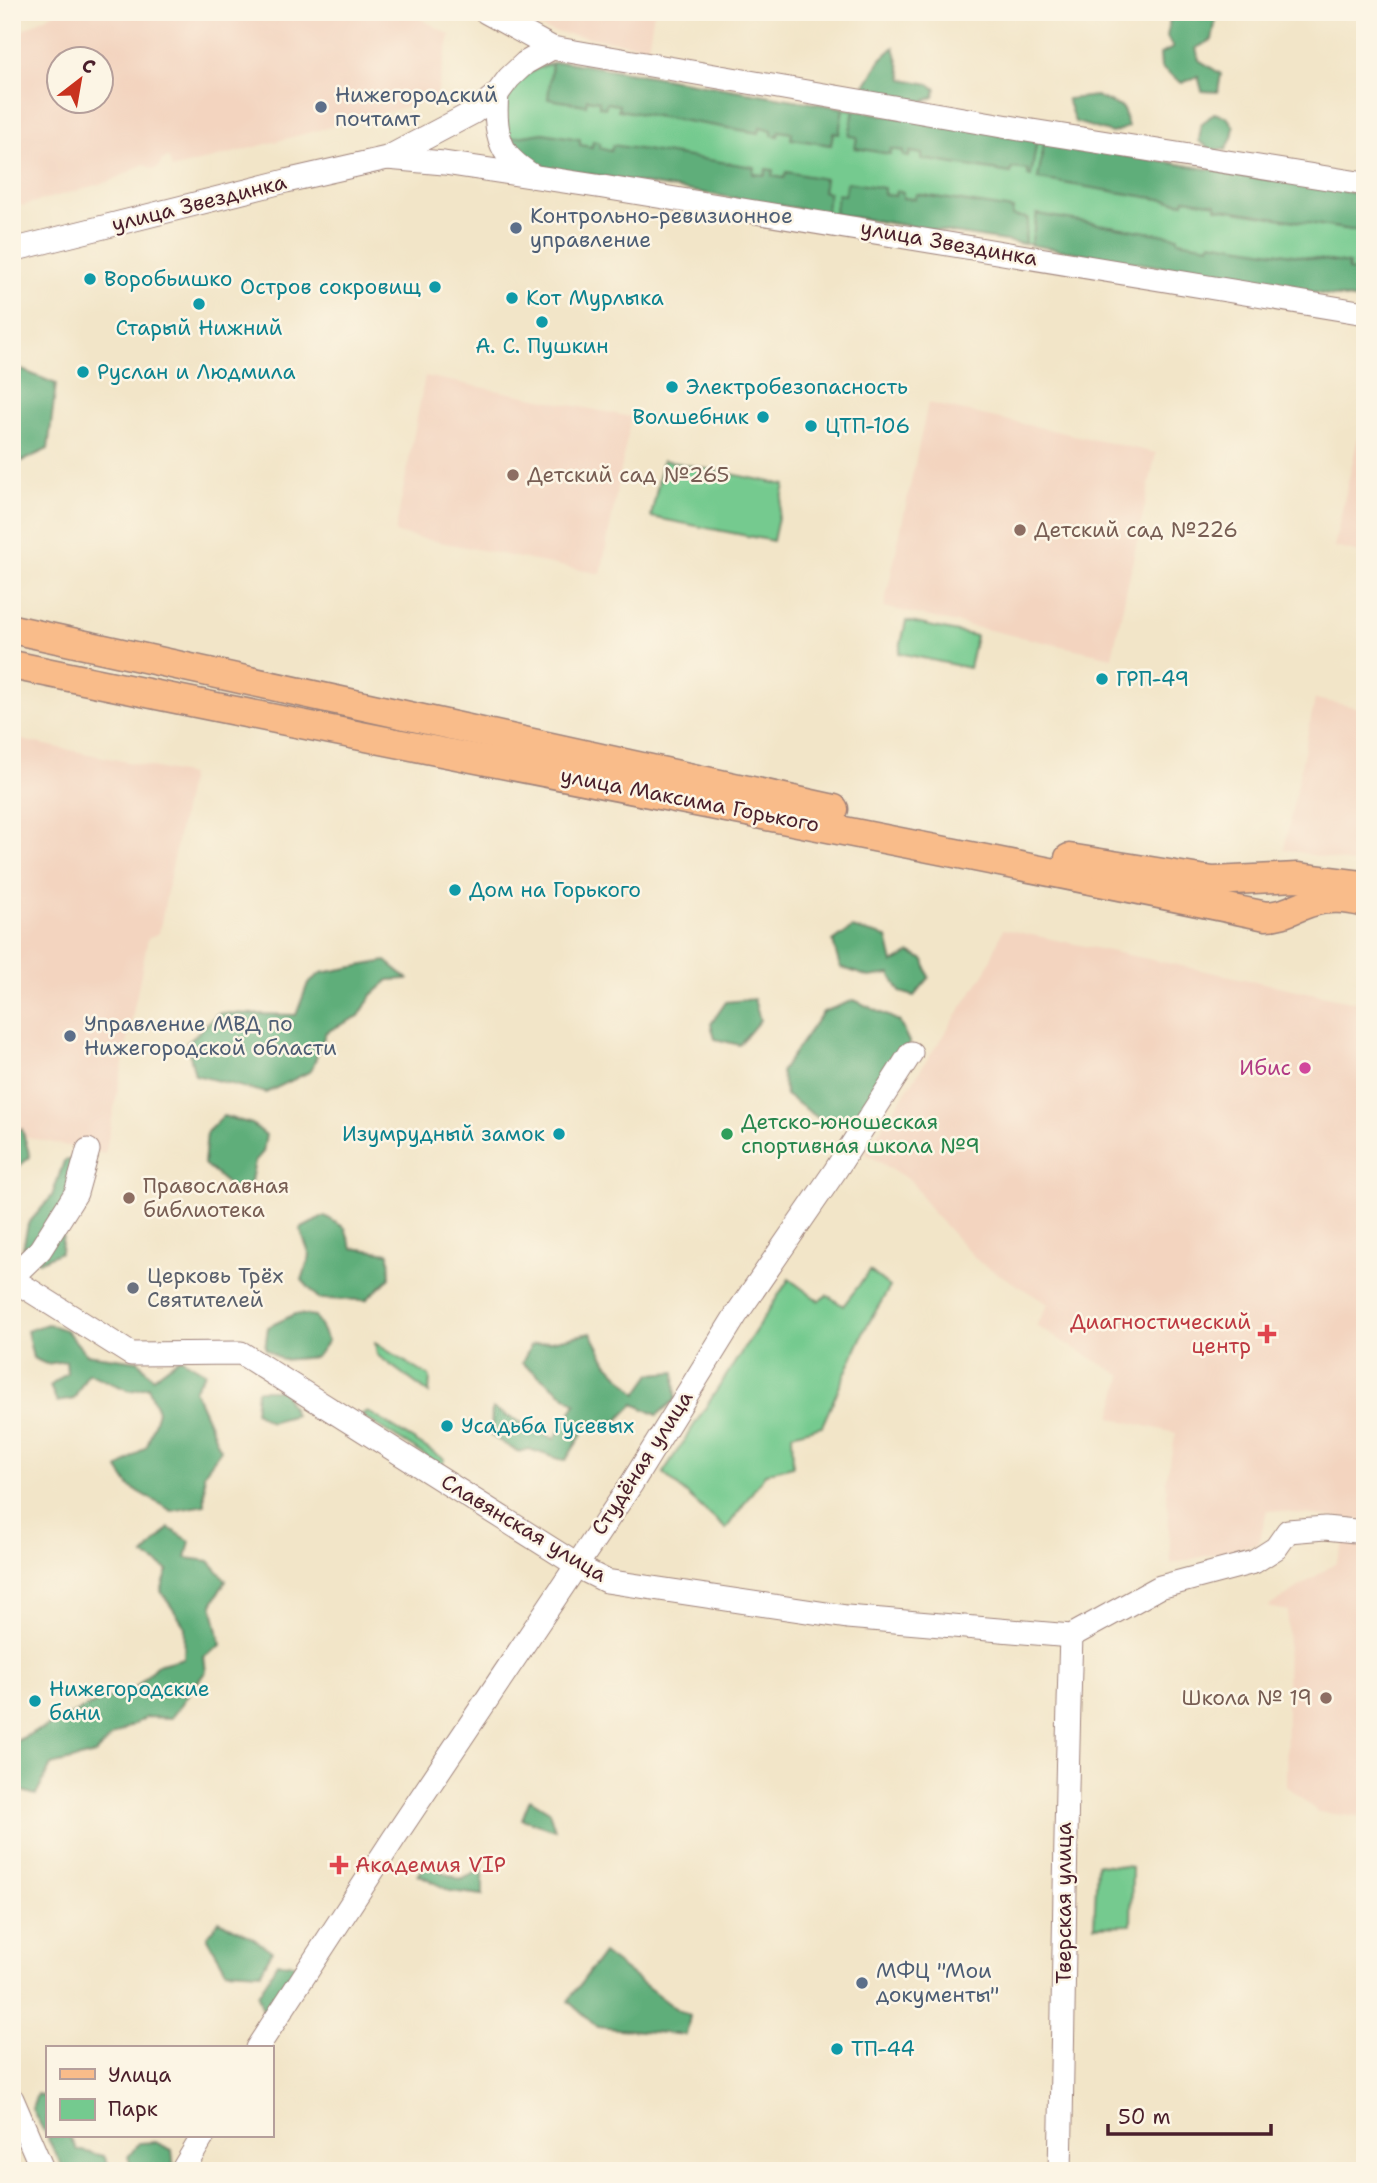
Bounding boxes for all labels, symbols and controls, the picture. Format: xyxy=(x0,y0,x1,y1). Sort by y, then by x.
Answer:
north arrow xyxy=(46,46,116,116)
text: С xyxy=(77,52,100,80)
place label: Нижегородский почтамт xyxy=(335,81,498,133)
marker: Нижегородский почтамт xyxy=(313,99,329,115)
street label: улица Звездинка xyxy=(109,168,289,238)
place label: Контрольно-ревизионное управление xyxy=(530,202,793,254)
street label: улица Звездинка xyxy=(858,214,1040,272)
marker: Контрольно-ревизионное управление xyxy=(508,220,524,236)
place label: Воробьишко xyxy=(104,265,233,293)
marker: Воробьишко xyxy=(82,271,98,287)
place label: Остров сокровищ xyxy=(240,273,421,301)
marker: Остров сокровищ xyxy=(427,279,443,295)
place label: Кот Мурлыка xyxy=(526,284,664,312)
marker: Кот Мурлыка xyxy=(504,290,520,306)
marker: Старый Нижний xyxy=(191,296,207,312)
place label: Старый Нижний xyxy=(116,314,283,342)
marker: А. С. Пушкин xyxy=(534,314,550,330)
place label: А. С. Пушкин xyxy=(475,332,609,360)
place label: Руслан и Людмила xyxy=(97,358,296,386)
marker: Руслан и Людмила xyxy=(75,364,91,380)
place label: Электробезопасность xyxy=(686,373,908,401)
marker: Электробезопасность xyxy=(664,379,680,395)
place label: Волшебник xyxy=(632,403,749,431)
marker: Волшебник xyxy=(755,409,771,425)
place label: ЦТП-106 xyxy=(825,412,910,440)
marker: ЦТП-106 xyxy=(803,418,819,434)
place label: Детский сад №265 xyxy=(527,461,729,489)
marker: Детский сад №265 xyxy=(505,467,521,483)
place label: Детский сад №226 xyxy=(1034,516,1238,544)
marker: Детский сад №226 xyxy=(1012,522,1028,538)
place label: ГРП-49 xyxy=(1116,665,1189,693)
marker: ГРП-49 xyxy=(1094,671,1110,687)
street label: улица Максима Горького xyxy=(558,761,822,839)
place label: Дом на Горького xyxy=(469,876,641,904)
marker: Дом на Горького xyxy=(447,882,463,898)
place label: Управление МВД по Нижегородской области xyxy=(84,1010,337,1062)
marker: Управление МВД по Нижегородской области xyxy=(62,1028,78,1044)
place label: Ибис xyxy=(1239,1054,1291,1082)
marker: Ибис xyxy=(1297,1060,1313,1076)
place label: Детско-юношеская спортивная школа №9 xyxy=(741,1108,980,1160)
place label: Изумрудный замок xyxy=(342,1120,545,1148)
marker: Изумрудный замок xyxy=(551,1126,567,1142)
marker: Детско-юношеская спортивная школа №9 xyxy=(719,1126,735,1142)
place label: Православная библиотека xyxy=(143,1172,289,1224)
marker: Православная библиотека xyxy=(121,1190,137,1206)
place label: Церковь Трёх Святителей xyxy=(147,1262,284,1314)
marker: Церковь Трёх Святителей xyxy=(125,1280,141,1296)
place label: Диагностический центр xyxy=(1070,1308,1251,1360)
marker: Диагностический центр xyxy=(1257,1324,1277,1344)
street label: Студёная улица xyxy=(585,1385,699,1541)
place label: Усадьба Гусевых xyxy=(461,1412,634,1440)
marker: Усадьба Гусевых xyxy=(439,1418,455,1434)
street label: Славянская улица xyxy=(436,1467,612,1589)
place label: Нижегородские бани xyxy=(49,1675,210,1727)
place label: Школа № 19 xyxy=(1182,1684,1312,1712)
marker: Школа № 19 xyxy=(1318,1690,1334,1706)
marker: Нижегородские бани xyxy=(27,1693,43,1709)
street label: Тверская улица xyxy=(1050,1822,1078,1984)
place label: Академия VIP xyxy=(355,1851,506,1879)
marker: Академия VIP xyxy=(329,1855,349,1875)
place label: МФЦ "Мои документы" xyxy=(876,1957,999,2009)
marker: МФЦ "Мои документы" xyxy=(854,1975,870,1991)
place label: ТП-44 xyxy=(851,2035,915,2063)
marker: ТП-44 xyxy=(829,2041,845,2057)
legend xyxy=(46,2046,273,2138)
text: Улица xyxy=(108,2061,171,2089)
scale bar xyxy=(1108,2092,1270,2136)
text: Парк xyxy=(108,2095,158,2123)
text: 50 m xyxy=(1118,2103,1171,2131)

